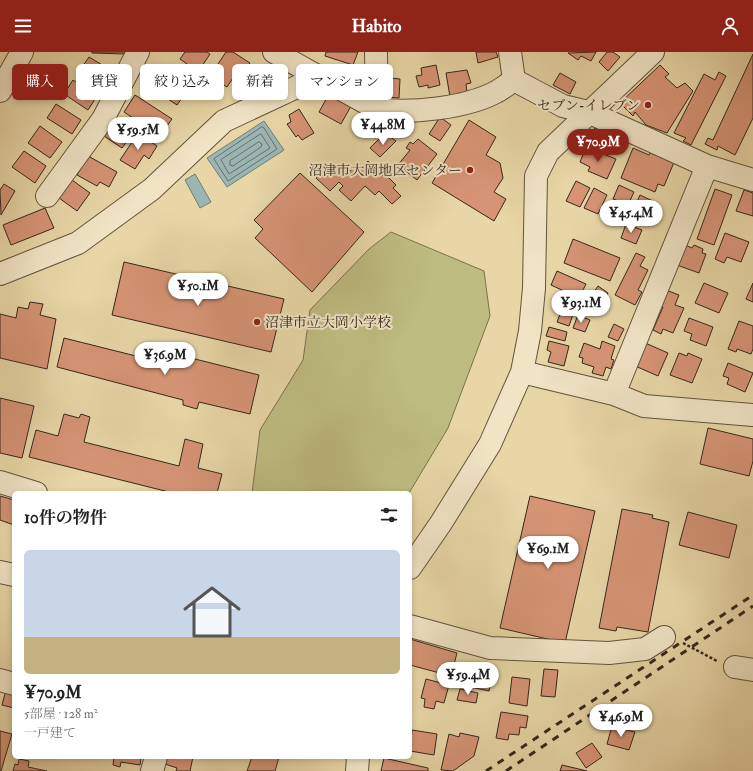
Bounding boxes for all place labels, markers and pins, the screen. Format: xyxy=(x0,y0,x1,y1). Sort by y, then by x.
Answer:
place label: セブン-イレブン xyxy=(537,97,640,114)
marker: セブン-イレブン xyxy=(643,100,653,110)
pin: ¥44.8M xyxy=(350,112,416,146)
pin: ¥59.5M xyxy=(105,117,171,151)
pin: ¥70.9M xyxy=(565,129,631,163)
place label: 沼津市大岡地区センター xyxy=(309,162,462,179)
marker: 沼津市大岡地区センター xyxy=(465,165,475,175)
pin: ¥45.4M xyxy=(598,200,664,234)
pin: ¥50.1M xyxy=(165,273,231,307)
pin: ¥93.1M xyxy=(548,290,614,324)
place label: 沼津市立大岡小学校 xyxy=(265,314,391,331)
marker: 沼津市立大岡小学校 xyxy=(252,317,262,327)
pin: ¥36.9M xyxy=(132,342,198,376)
pin: ¥69.1M xyxy=(515,536,581,570)
pin: ¥59.4M xyxy=(435,662,501,696)
pin: ¥46.9M xyxy=(588,704,654,738)

